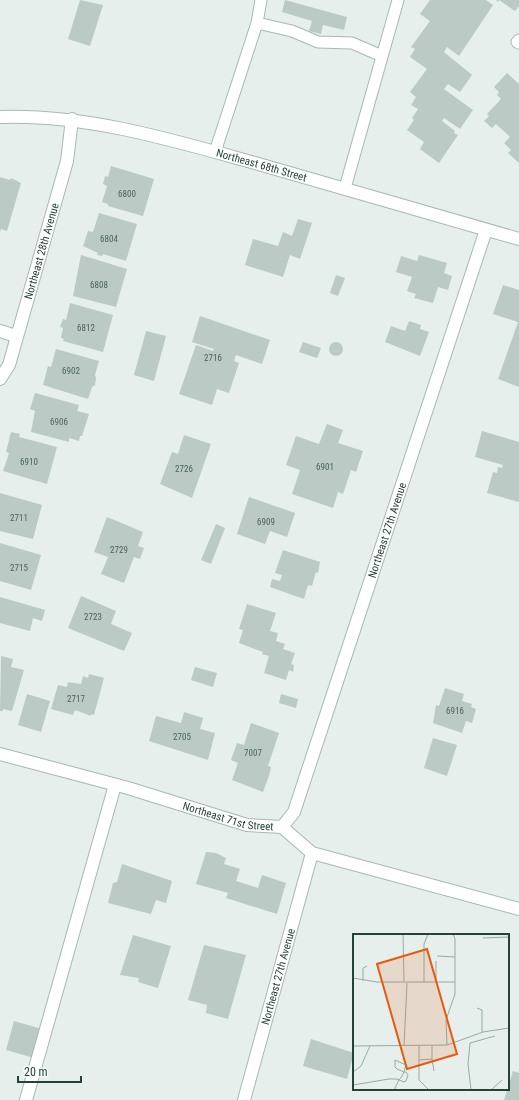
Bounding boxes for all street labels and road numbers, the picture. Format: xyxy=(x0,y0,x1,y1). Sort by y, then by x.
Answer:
street label: Northeast 68th Street xyxy=(215,147,308,184)
street label: Northeast 28th Avenue xyxy=(22,202,62,301)
street label: Northeast 27th Avenue xyxy=(366,481,409,580)
street label: Northeast 71st Street xyxy=(181,799,274,834)
street label: Northeast 27th Avenue xyxy=(259,927,298,1026)

